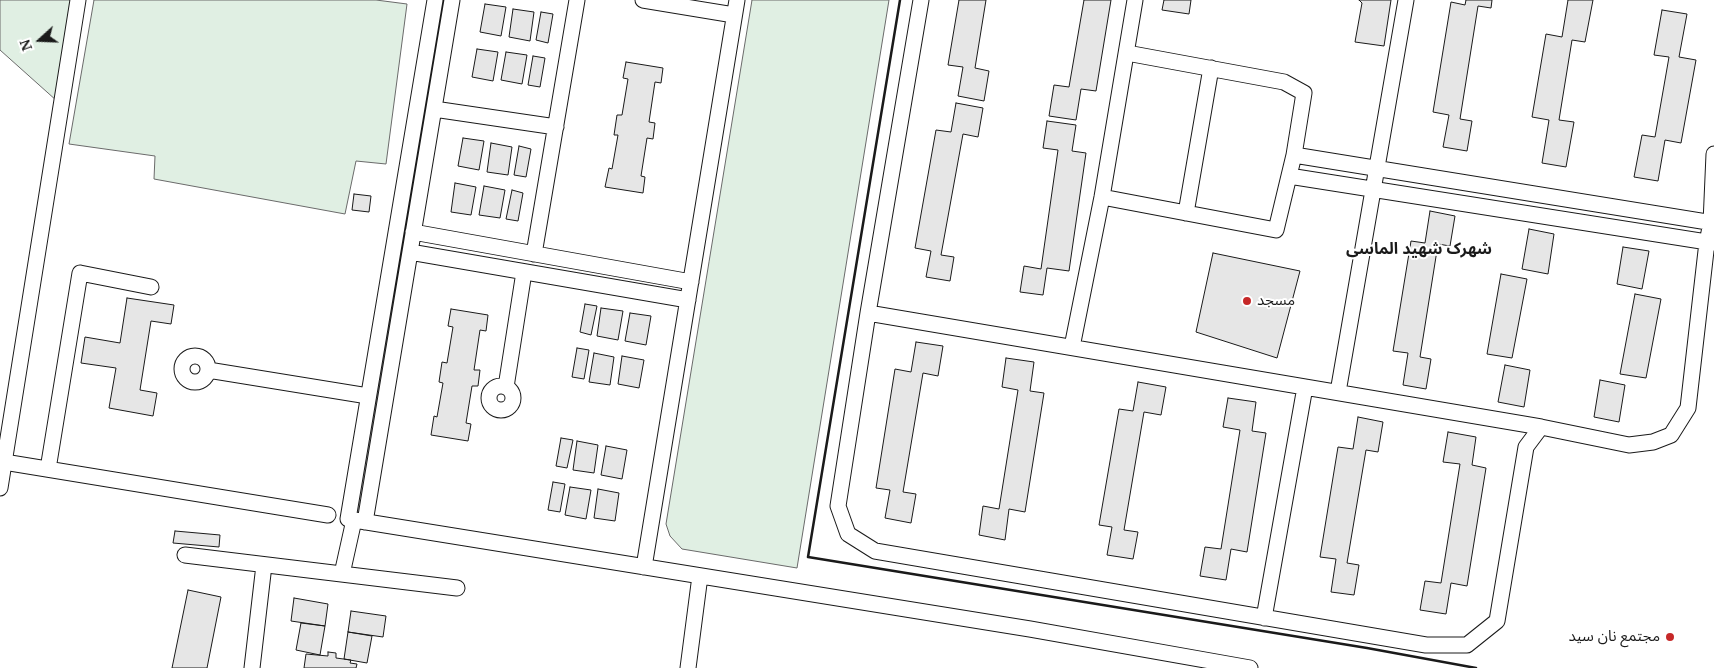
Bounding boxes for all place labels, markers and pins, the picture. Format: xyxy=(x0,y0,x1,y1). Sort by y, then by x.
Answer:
place label: مسجد xyxy=(1257,292,1295,310)
marker: مسجد xyxy=(1241,295,1253,307)
place label: مجتمع نان سید xyxy=(1569,628,1660,646)
marker: مجتمع نان سید xyxy=(1664,631,1676,643)

